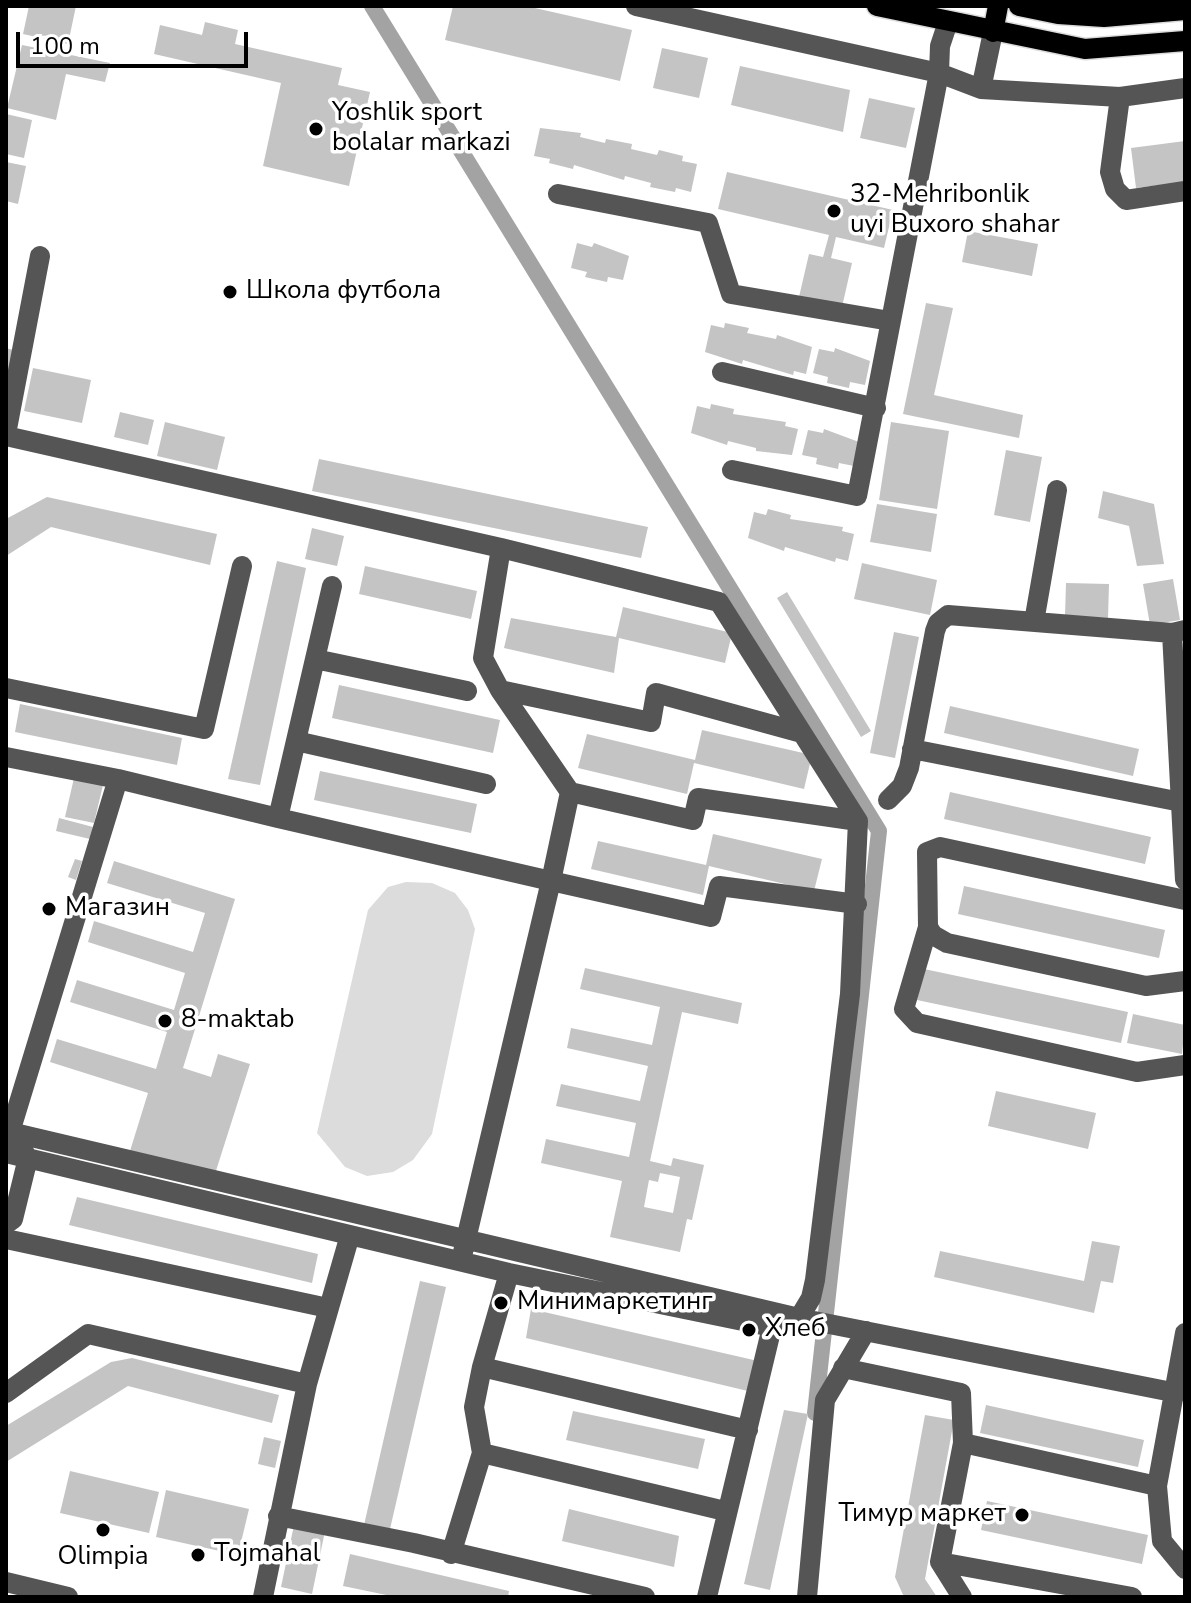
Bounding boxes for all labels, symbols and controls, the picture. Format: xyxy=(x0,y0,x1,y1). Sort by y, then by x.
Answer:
scale bar xyxy=(20,16,252,66)
text: 100 m xyxy=(30,30,100,62)
place label: Yoshlik sport bolalar markazi xyxy=(332,98,511,160)
marker: Yoshlik sport bolalar markazi xyxy=(307,120,325,138)
place label: 32-Mehribonlik uyi Buxoro shahar xyxy=(850,180,1060,242)
marker: 32-Mehribonlik uyi Buxoro shahar xyxy=(825,202,843,220)
place label: Школа футбола xyxy=(246,276,441,308)
marker: Школа футбола xyxy=(221,283,239,301)
place label: Магазин xyxy=(65,893,170,925)
marker: Магазин xyxy=(40,900,58,918)
place label: 8-maktab xyxy=(181,1005,294,1037)
marker: 8-maktab xyxy=(156,1012,174,1030)
place label: Минимаркетинг xyxy=(517,1287,712,1319)
marker: Минимаркетинг xyxy=(492,1294,510,1312)
place label: Хлеб xyxy=(765,1314,826,1346)
marker: Хлеб xyxy=(740,1321,758,1339)
place label: Тимур маркет xyxy=(838,1499,1006,1531)
marker: Тимур маркет xyxy=(1013,1506,1031,1524)
marker: Olimpia xyxy=(94,1521,112,1539)
place label: Tojmahal xyxy=(214,1539,321,1571)
place label: Olimpia xyxy=(58,1542,148,1574)
marker: Tojmahal xyxy=(189,1546,207,1564)

